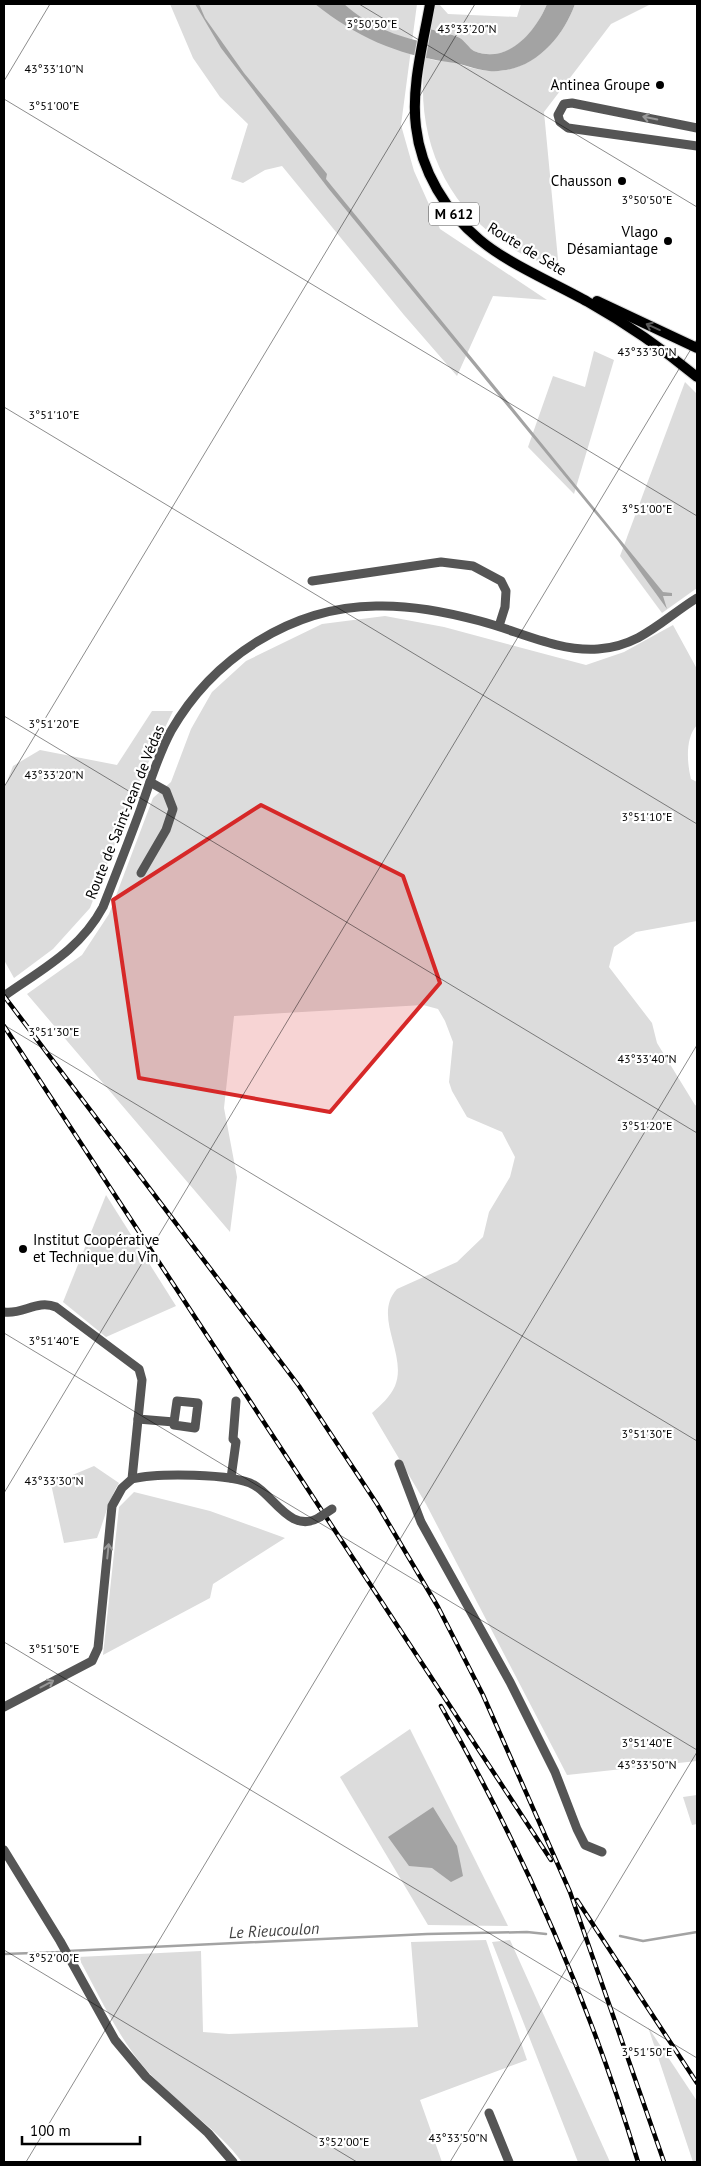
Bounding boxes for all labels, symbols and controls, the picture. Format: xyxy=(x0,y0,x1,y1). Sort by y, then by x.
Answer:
text: 3°50'50"E xyxy=(347,16,397,31)
text: 43°33'20"N xyxy=(437,21,497,36)
text: 43°33'10"N xyxy=(24,61,84,76)
place label: Antinea Groupe xyxy=(551,75,650,94)
marker: Antinea Groupe xyxy=(654,79,666,91)
text: 3°51'00"E xyxy=(29,98,79,113)
one-way arrow xyxy=(642,112,658,122)
place label: Chausson xyxy=(551,171,612,190)
marker: Chausson xyxy=(616,175,628,187)
text: 3°50'50"E xyxy=(622,192,672,207)
road number: M 612 xyxy=(429,202,479,225)
street label: Route de Sète xyxy=(484,218,570,280)
place label: Vlago Désamiantage xyxy=(567,222,658,258)
marker: Vlago Désamiantage xyxy=(662,235,674,247)
one-way arrow xyxy=(646,322,661,332)
text: 43°33'30"N xyxy=(617,344,677,359)
text: 3°51'10"E xyxy=(29,407,79,422)
text: 3°51'00"E xyxy=(622,501,672,516)
text: 3°51'20"E xyxy=(29,716,79,731)
street label: Route de Saint-Jean de Védas xyxy=(81,722,168,902)
text: 43°33'20"N xyxy=(24,767,84,782)
text: 3°51'10"E xyxy=(622,809,672,824)
text: 3°51'30"E xyxy=(29,1024,79,1039)
text: 43°33'40"N xyxy=(617,1051,677,1066)
text: 3°51'20"E xyxy=(622,1118,672,1133)
place label: Institut Coopérative et Technique du Vin xyxy=(33,1230,159,1266)
marker: Institut Coopérative et Technique du Vin xyxy=(17,1243,29,1255)
text: 3°51'40"E xyxy=(29,1333,79,1348)
text: 3°51'30"E xyxy=(622,1426,672,1441)
text: 43°33'30"N xyxy=(24,1473,84,1488)
one-way arrow xyxy=(103,1543,113,1559)
text: 3°51'50"E xyxy=(29,1641,79,1656)
one-way arrow xyxy=(39,1679,54,1688)
text: 3°51'40"E xyxy=(622,1735,672,1750)
text: 43°33'50"N xyxy=(617,1757,677,1772)
water label: Le Rieucoulon xyxy=(228,1918,320,1942)
text: 3°52'00"E xyxy=(29,1950,79,1965)
text: 3°51'50"E xyxy=(622,2044,672,2059)
scale bar xyxy=(22,2114,140,2146)
text: 100 m xyxy=(30,2121,71,2140)
text: 43°33'50"N xyxy=(428,2130,488,2145)
text: 3°52'00"E xyxy=(319,2134,369,2149)

